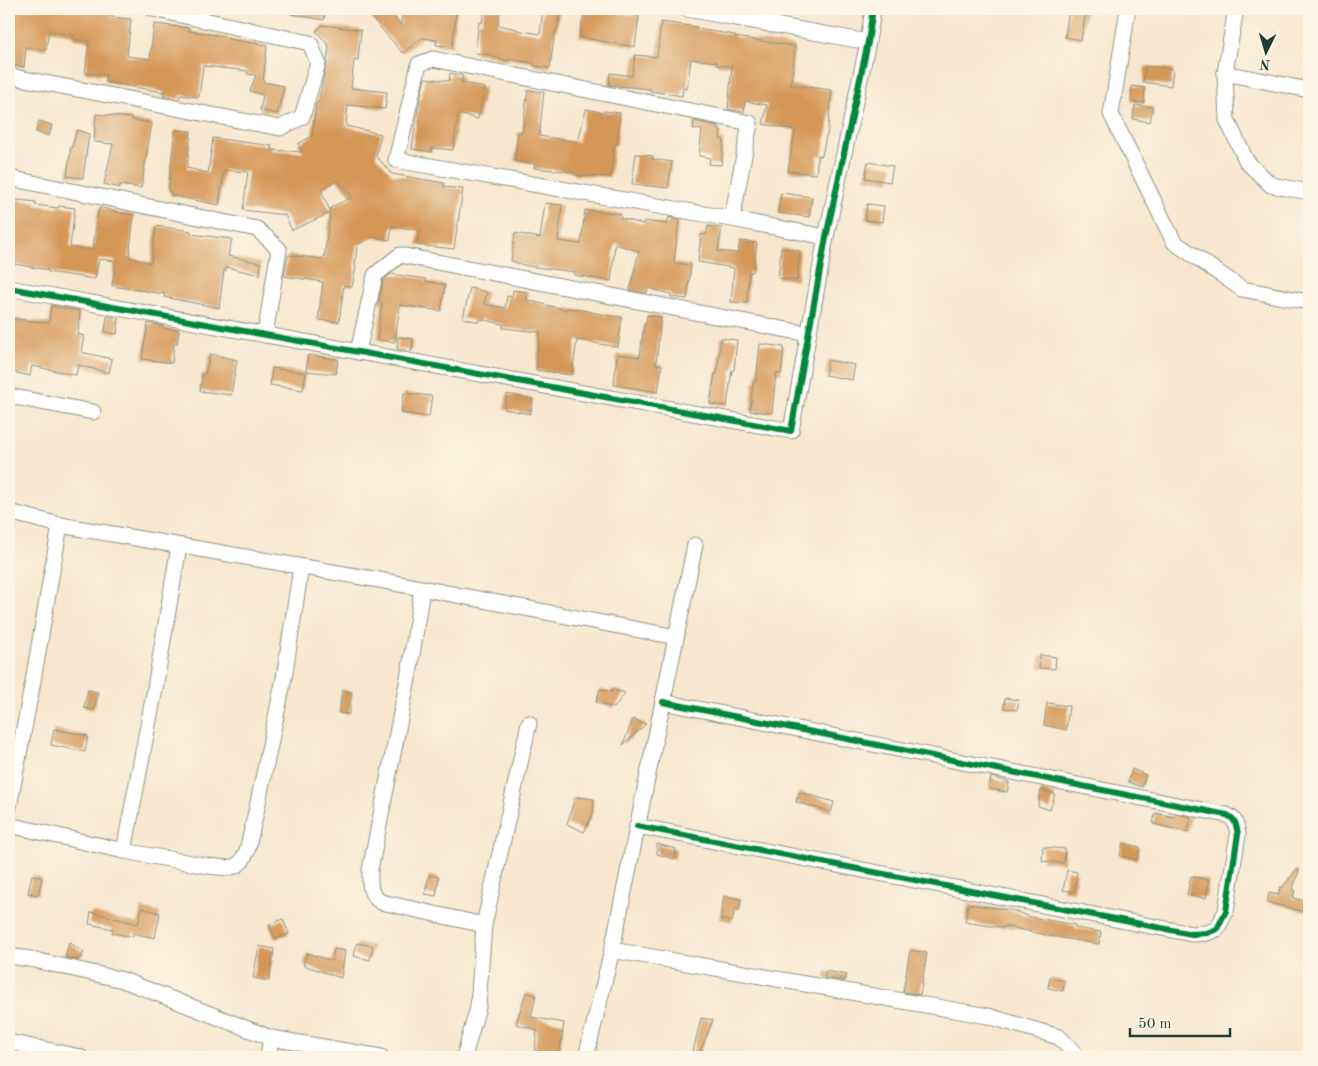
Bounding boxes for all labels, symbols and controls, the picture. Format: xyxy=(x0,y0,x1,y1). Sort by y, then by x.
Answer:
north arrow xyxy=(1240,28,1290,78)
text: N xyxy=(1259,56,1271,71)
scale bar xyxy=(1130,1006,1230,1038)
text: 50 m xyxy=(1138,1017,1172,1032)

